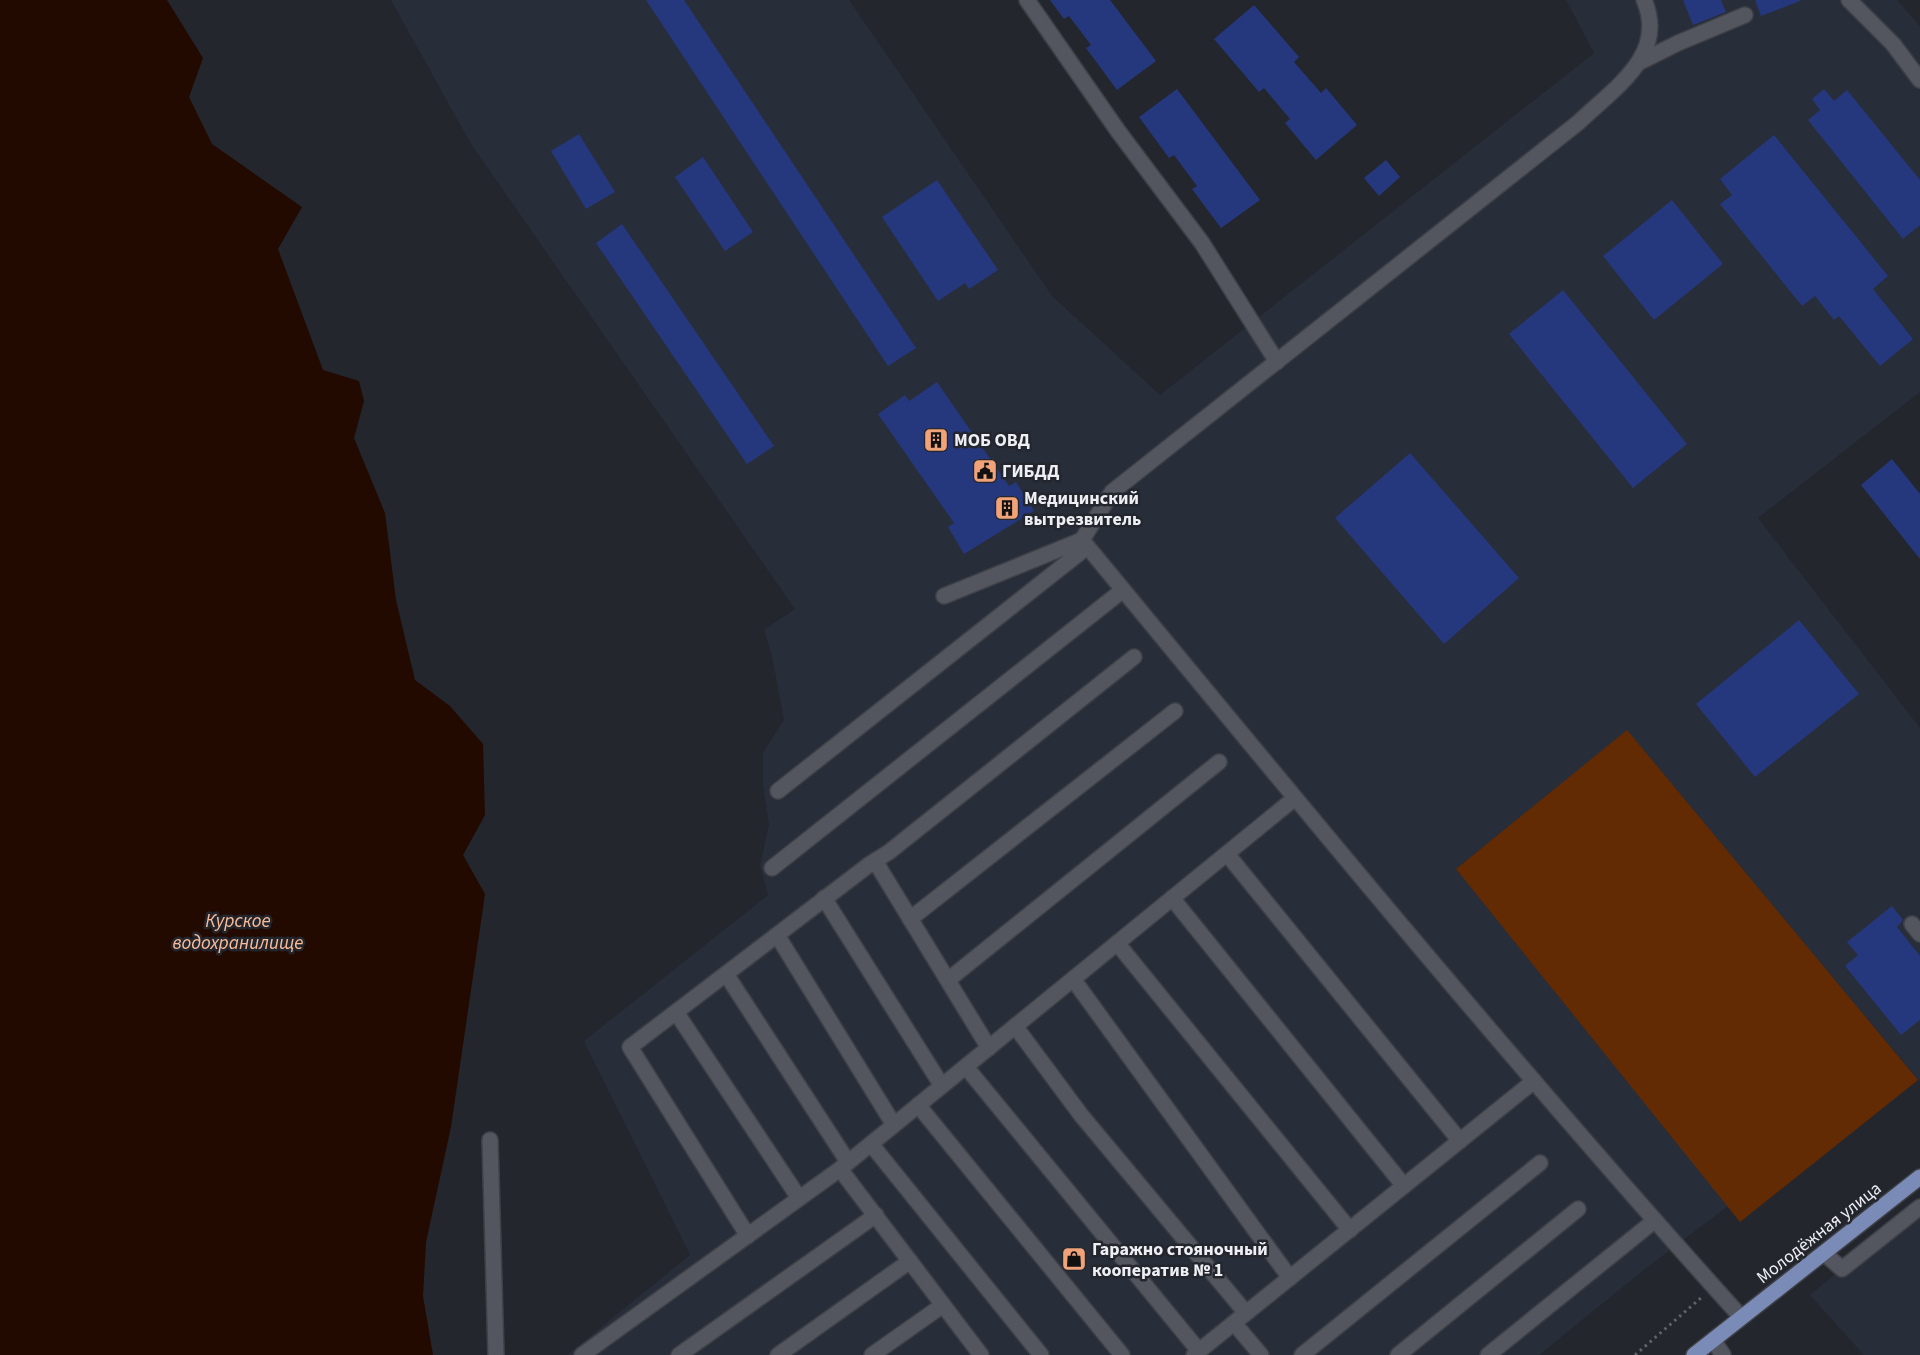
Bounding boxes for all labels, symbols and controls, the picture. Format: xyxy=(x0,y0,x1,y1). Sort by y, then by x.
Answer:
building icon: МОБ ОВД xyxy=(923,427,949,453)
place label: МОБ ОВД xyxy=(954,428,1030,453)
public building icon: ГИБДД xyxy=(972,458,998,484)
place label: ГИБДД xyxy=(1002,459,1059,484)
place label: Медицинский вытрезвитель xyxy=(1024,486,1141,532)
building icon: Медицинский вытрезвитель xyxy=(994,495,1020,521)
water label: Курское водохранилище xyxy=(172,908,304,957)
street label: Молодёжная улица xyxy=(1751,1176,1887,1290)
place label: Гаражно стояночный кооператив № 1 xyxy=(1092,1237,1268,1283)
shop icon: Гаражно стояночный кооператив № 1 xyxy=(1061,1246,1087,1272)

